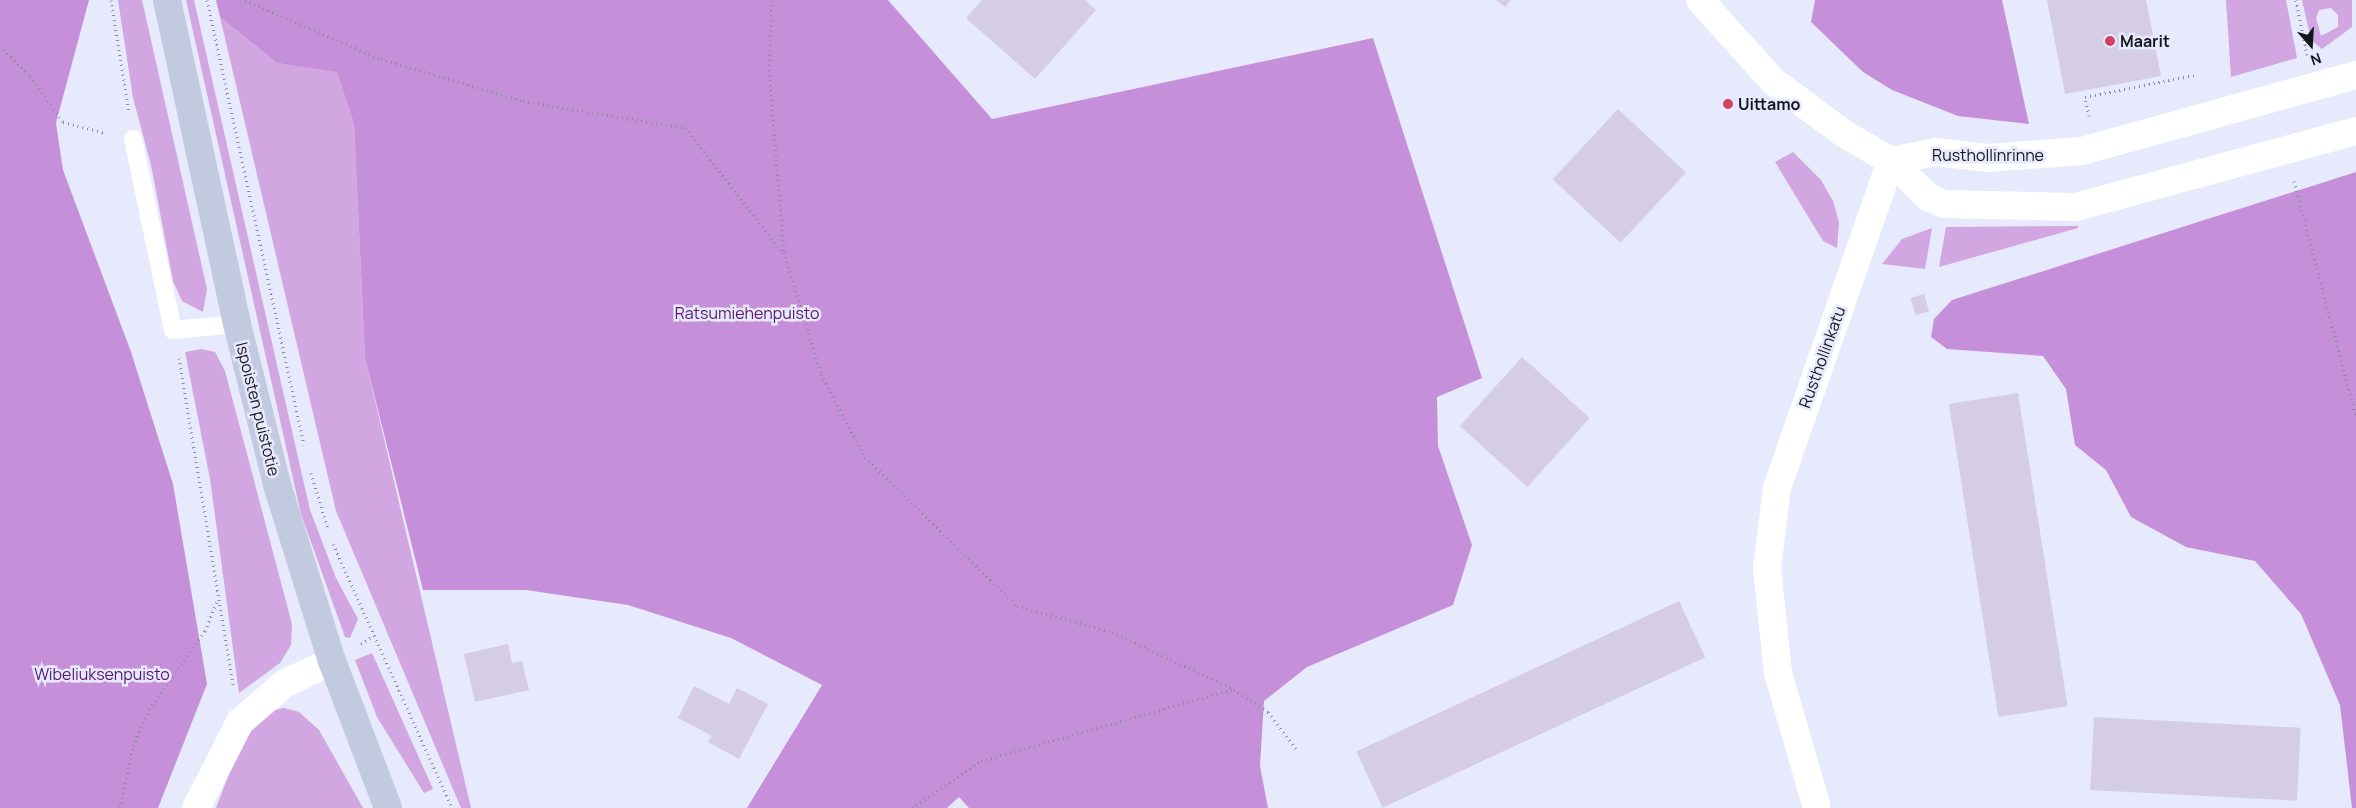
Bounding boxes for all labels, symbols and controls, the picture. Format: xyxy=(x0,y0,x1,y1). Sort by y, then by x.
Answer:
north arrow xyxy=(2286,20,2336,70)
place label: Maarit xyxy=(2120,31,2170,51)
marker: Maarit xyxy=(2104,35,2116,47)
text: N xyxy=(2308,49,2324,70)
place label: Uittamo xyxy=(1738,94,1800,114)
marker: Uittamo xyxy=(1722,98,1734,110)
street label: Rusthollinrinne xyxy=(1932,145,2044,165)
park label: Ratsumiehenpuisto xyxy=(675,303,819,323)
street label: Rusthollinkatu xyxy=(1795,304,1849,410)
street label: Ispoisten puistotie xyxy=(232,340,284,478)
park label: Wibeliuksenpuisto xyxy=(34,664,170,684)

